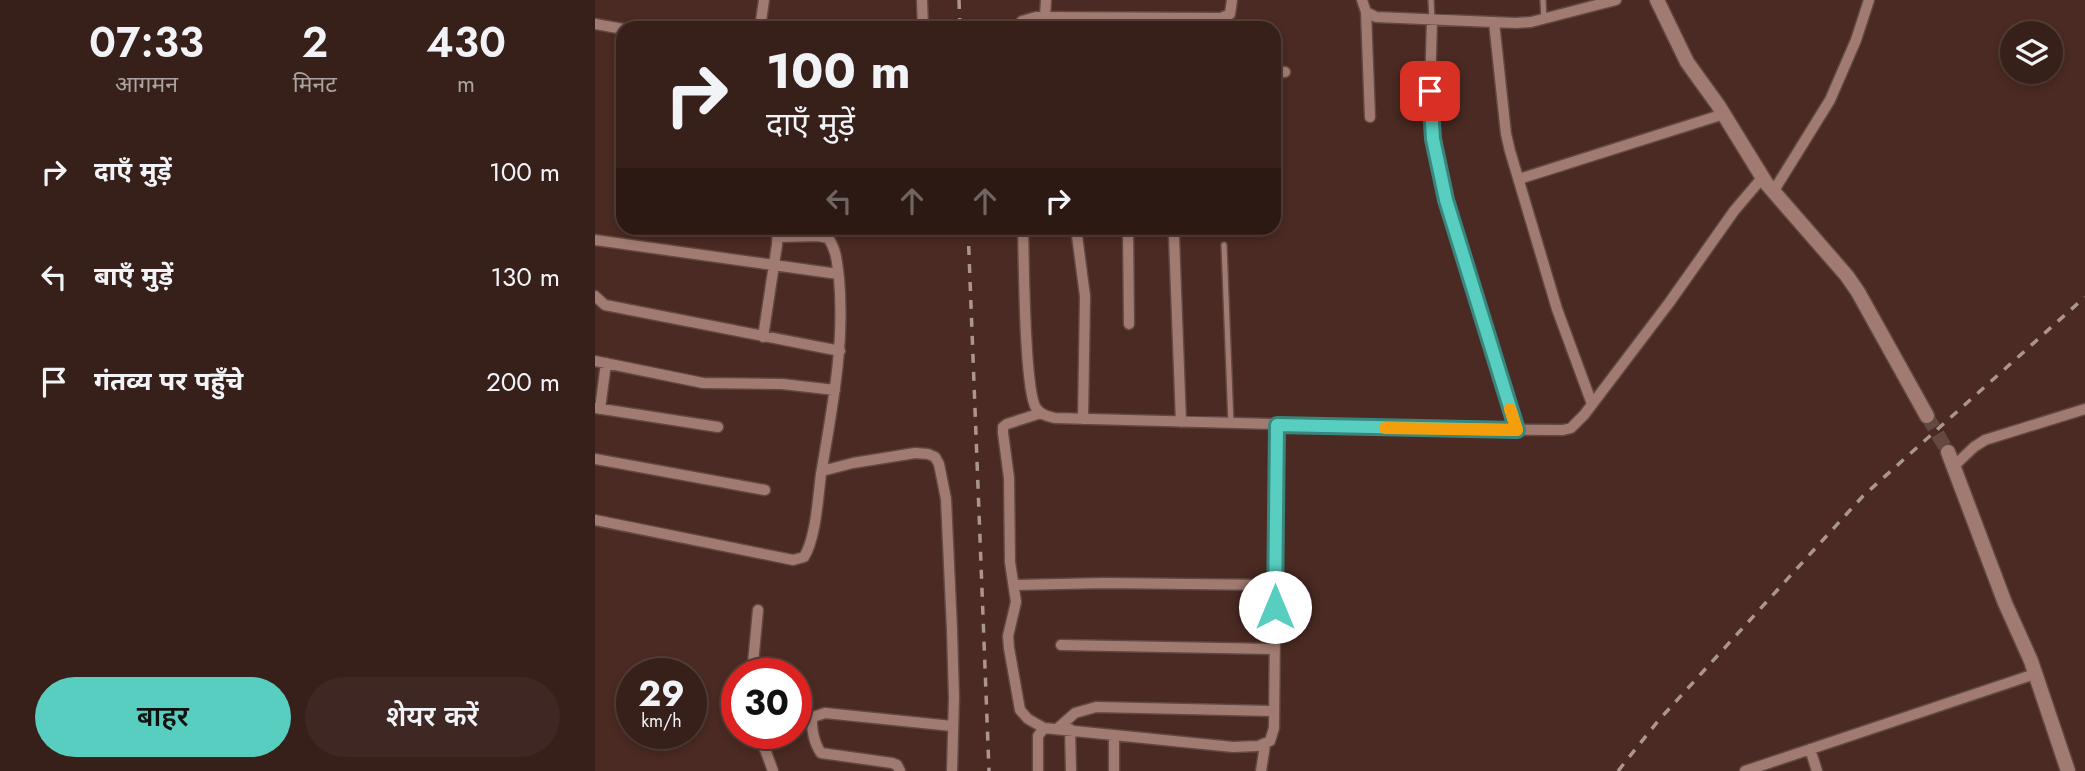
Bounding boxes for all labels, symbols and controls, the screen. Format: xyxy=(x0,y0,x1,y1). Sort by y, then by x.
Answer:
text: 07:33 xyxy=(89,12,204,73)
text: 2 xyxy=(302,12,328,73)
text: 430 xyxy=(426,12,506,73)
map controls xyxy=(2000,21,2063,84)
button: layers xyxy=(2000,21,2063,84)
text: 100 m xyxy=(766,36,911,106)
icon: right xyxy=(651,49,742,140)
pin xyxy=(1400,61,1460,121)
text: आगमन xyxy=(115,67,178,101)
text: मिनट xyxy=(293,67,337,101)
text: m xyxy=(457,67,475,101)
icon: arrive xyxy=(1411,72,1449,110)
text: दाएँ मुड़ें xyxy=(766,101,855,147)
text: दाएँ मुड़ें xyxy=(94,152,172,190)
icon: right xyxy=(35,153,73,191)
text: 100 m xyxy=(489,153,560,191)
icon: left xyxy=(820,182,858,220)
icon: ahead xyxy=(893,182,931,220)
icon: ahead xyxy=(966,182,1004,220)
icon: right xyxy=(1039,182,1077,220)
text: बाएँ मुड़ें xyxy=(94,257,173,295)
icon: left xyxy=(35,258,73,296)
text: 130 m xyxy=(490,258,560,296)
text: गंतव्य पर पहुँचे xyxy=(94,362,243,400)
icon: arrive xyxy=(35,363,73,401)
text: 200 m xyxy=(486,363,560,401)
position arrow xyxy=(1238,570,1312,644)
speed limit sign: 30 xyxy=(721,658,812,749)
text: 29 xyxy=(638,669,685,719)
button: बाहर xyxy=(35,677,291,757)
button: शेयर करें xyxy=(305,677,560,757)
text: km/h xyxy=(641,708,682,734)

